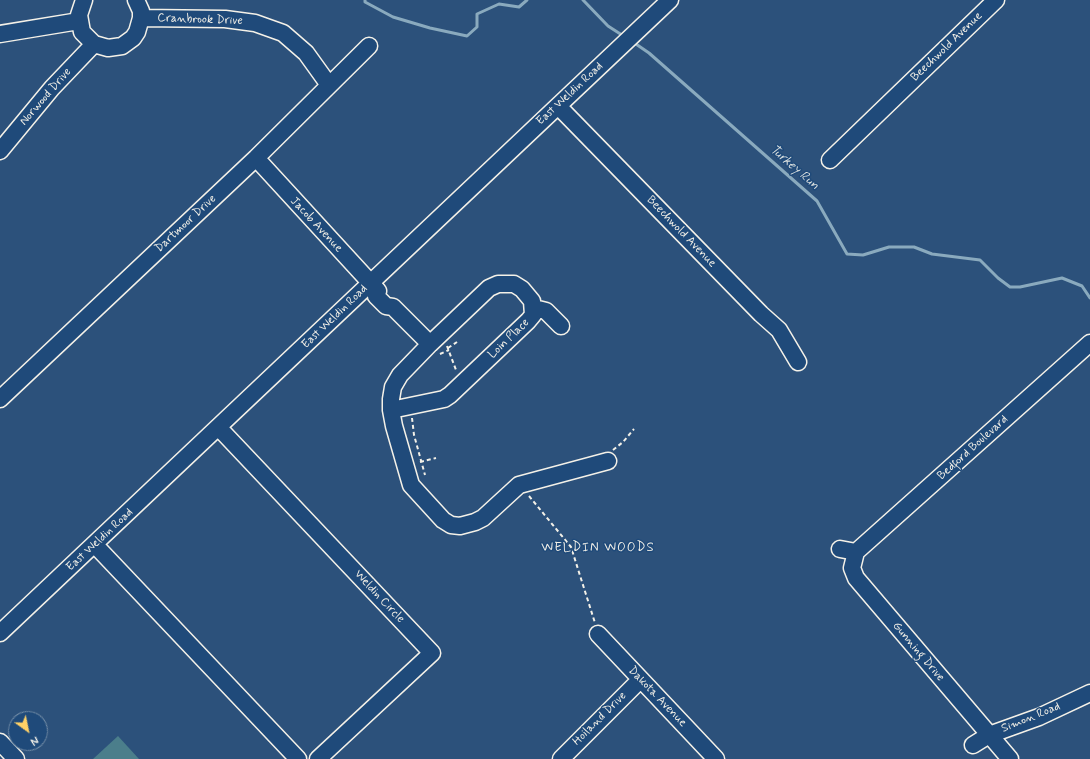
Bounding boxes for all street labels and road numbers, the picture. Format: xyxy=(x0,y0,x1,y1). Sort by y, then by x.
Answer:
street label: Beechwold Avenue xyxy=(908,9,986,85)
street label: Cranbrook Drive xyxy=(157,11,243,29)
street label: East Weldin Road xyxy=(534,59,606,129)
street label: Norwood Drive xyxy=(17,65,75,129)
street label: Dartmoor Drive xyxy=(152,192,220,256)
street label: Beechwold Avenue xyxy=(643,193,719,271)
street label: Jacob Avenue xyxy=(287,194,345,256)
street label: East Weldin Road xyxy=(299,282,371,352)
street label: Loin Place xyxy=(485,316,533,362)
street label: Bedford Boulevard xyxy=(935,412,1011,484)
street label: East Weldin Road xyxy=(64,505,136,575)
street label: Weldin Circle xyxy=(351,567,407,627)
street label: Gunning Drive xyxy=(889,619,947,685)
street label: Dakota Avenue xyxy=(625,664,689,730)
street label: Hoiland Drive xyxy=(570,689,630,749)
street label: Simon Road xyxy=(999,700,1063,736)

